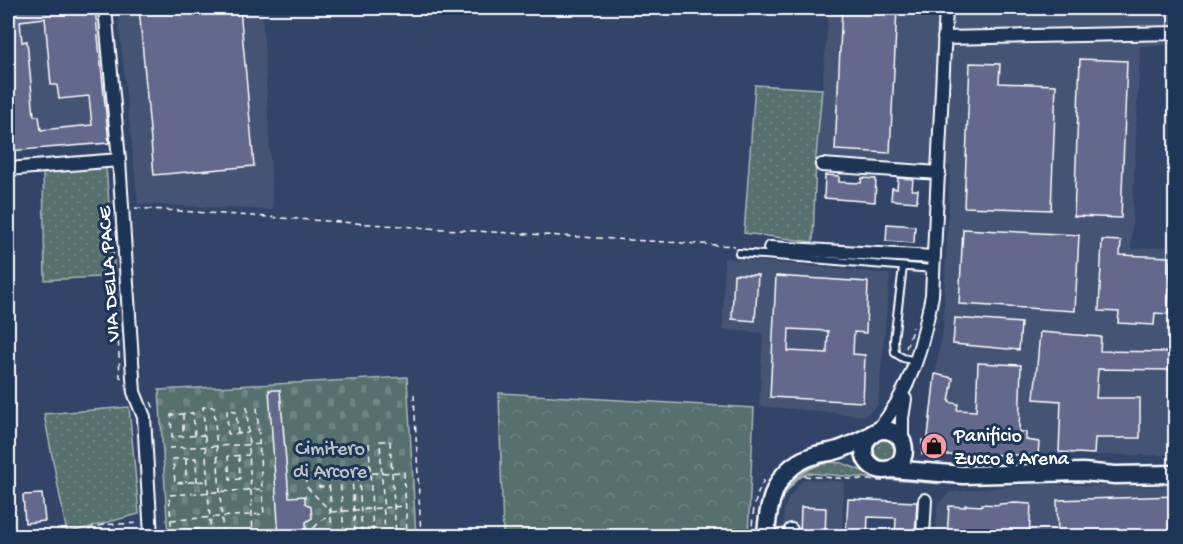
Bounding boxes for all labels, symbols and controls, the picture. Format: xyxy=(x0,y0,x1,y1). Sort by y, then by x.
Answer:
street label: VIA DELLA PACE xyxy=(94,204,127,343)
place label: Panificio Zucco & Arena xyxy=(953,426,1070,472)
shop icon: Panificio Zucco & Arena xyxy=(919,431,949,461)
park label: Cimitero di Arcore xyxy=(293,439,368,485)

